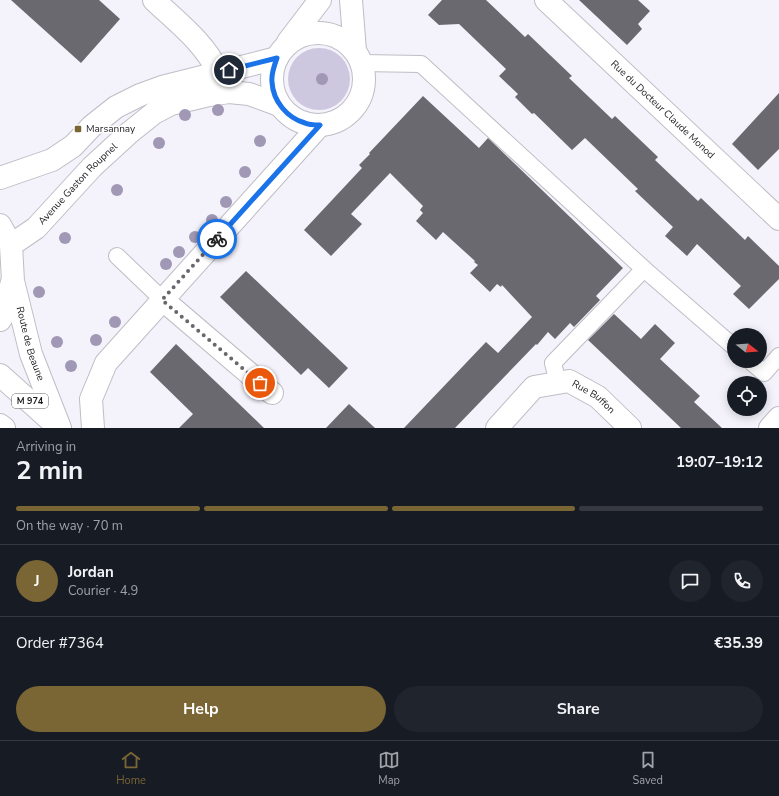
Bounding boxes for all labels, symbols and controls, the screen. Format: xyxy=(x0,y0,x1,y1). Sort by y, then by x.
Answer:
pin xyxy=(212,53,246,87)
street label: Rue du Docteur Claude Monod xyxy=(607,57,718,162)
icon: home xyxy=(218,59,240,81)
place label: Marsannay xyxy=(86,122,136,136)
marker: Marsannay xyxy=(73,124,83,134)
street label: Avenue Gaston Roupnel xyxy=(35,140,121,228)
courier xyxy=(197,219,237,259)
icon: bike xyxy=(206,228,228,250)
street label: Route de Beaune xyxy=(13,305,48,383)
north arrow xyxy=(727,328,767,368)
map controls xyxy=(727,328,767,416)
pin xyxy=(243,366,277,400)
icon: bag xyxy=(249,372,271,394)
button: locate xyxy=(727,376,767,416)
street label: Rue Buffon xyxy=(569,377,618,417)
road number: M 974 xyxy=(12,394,48,408)
text: Arriving in xyxy=(16,438,76,456)
text: 19:07–19:12 xyxy=(676,452,763,472)
text: 2 min xyxy=(16,453,83,488)
text: On the way · 70 m xyxy=(16,517,123,535)
button: chat xyxy=(669,560,711,602)
button: phone xyxy=(721,560,763,602)
text: Jordan xyxy=(68,562,114,582)
text: J xyxy=(34,571,40,591)
text: Courier · 4.9 xyxy=(68,582,138,600)
text: Order #7364 xyxy=(16,633,104,653)
text: €35.39 xyxy=(714,633,763,653)
button: Help xyxy=(16,686,386,732)
button: Share xyxy=(394,686,763,732)
tab: Home xyxy=(116,749,146,788)
tab: Map xyxy=(378,749,400,788)
tab: Saved xyxy=(632,749,663,788)

